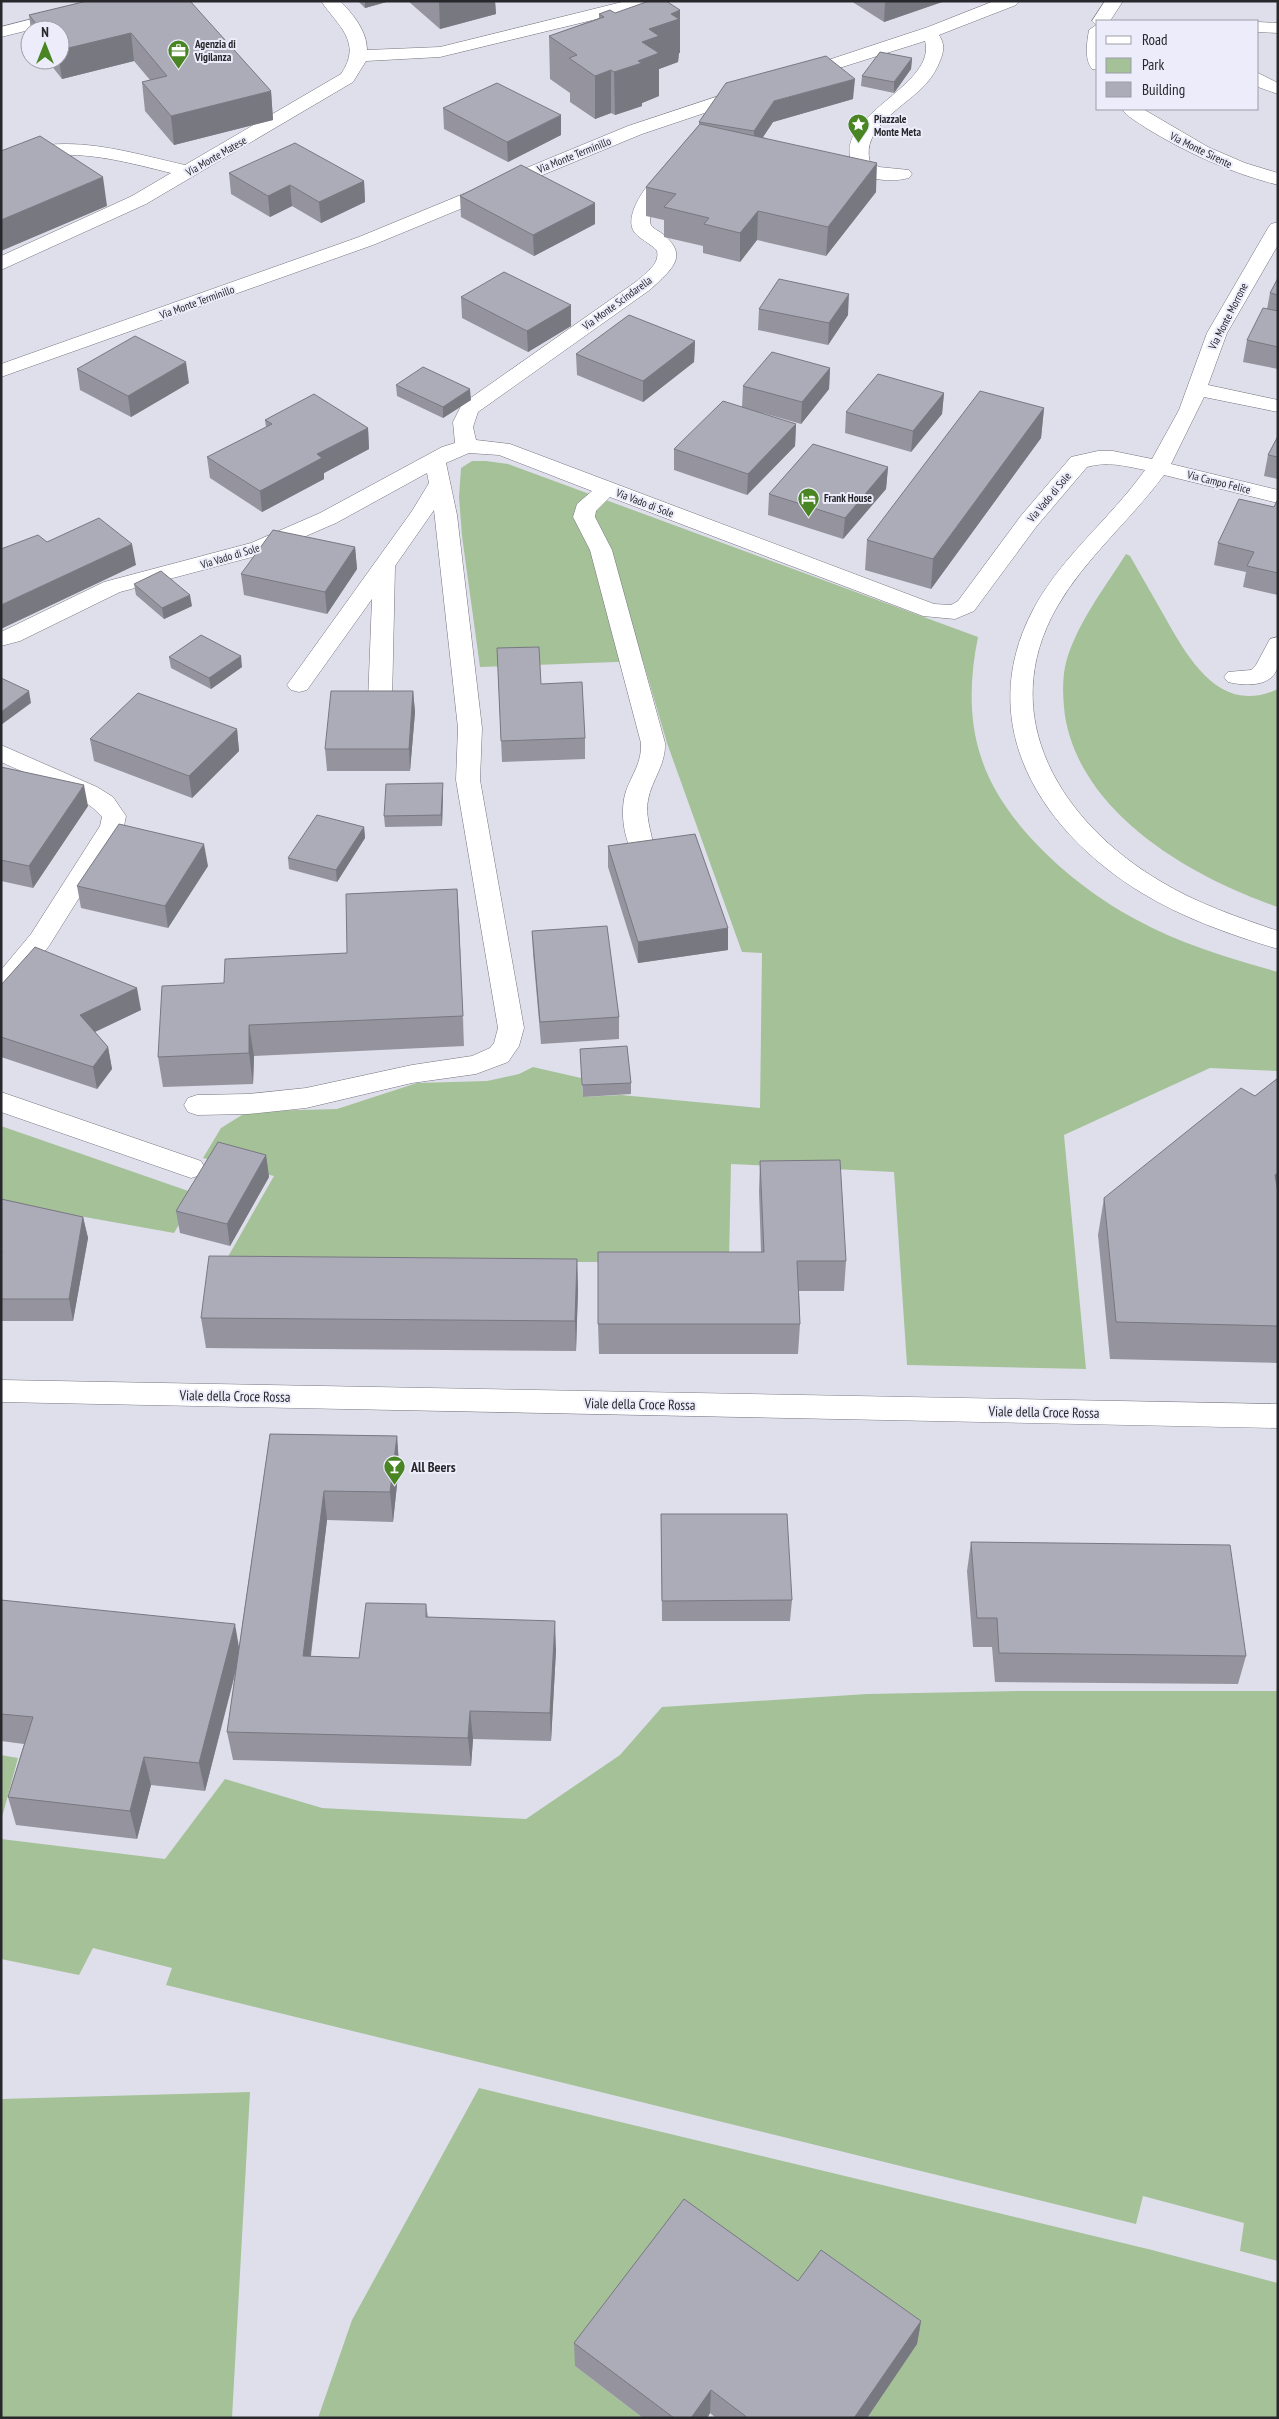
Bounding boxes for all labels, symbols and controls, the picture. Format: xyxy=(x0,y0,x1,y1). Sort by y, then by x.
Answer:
north arrow xyxy=(20,20,70,70)
legend xyxy=(1096,20,1259,110)
text: N xyxy=(41,23,49,41)
text: Road xyxy=(1142,30,1168,49)
place label: Agenzia di Vigilanza xyxy=(194,37,236,64)
office icon: Agenzia di Vigilanza xyxy=(167,38,191,69)
text: Park xyxy=(1142,55,1164,74)
text: Building xyxy=(1142,80,1185,99)
place label: Piazzale Monte Meta xyxy=(874,112,922,139)
place icon: Piazzale Monte Meta xyxy=(846,113,870,144)
street label: Via Monte Sirente xyxy=(1167,128,1235,171)
street label: Via Monte Matese xyxy=(182,133,249,180)
street label: Via Monte Terminillo xyxy=(534,134,613,177)
street label: Via Monte Scindarella xyxy=(579,273,655,334)
street label: Via Monte Morrone xyxy=(1205,280,1251,352)
street label: Via Monte Terminillo xyxy=(157,282,236,322)
street label: Via Campo Felice xyxy=(1185,467,1253,497)
street label: Via Vado di Sole xyxy=(1023,469,1074,526)
street label: Via Vado di Sole xyxy=(613,485,676,521)
hotel icon: Frank House xyxy=(796,486,820,517)
place label: Frank House xyxy=(824,491,872,505)
street label: Via Vado di Sole xyxy=(198,540,262,572)
street label: Viale della Croce Rossa xyxy=(178,1386,291,1406)
street label: Viale della Croce Rossa xyxy=(583,1394,696,1414)
street label: Viale della Croce Rossa xyxy=(987,1402,1100,1422)
bar icon: All Beers xyxy=(383,1455,407,1486)
place label: All Beers xyxy=(410,1458,456,1476)

